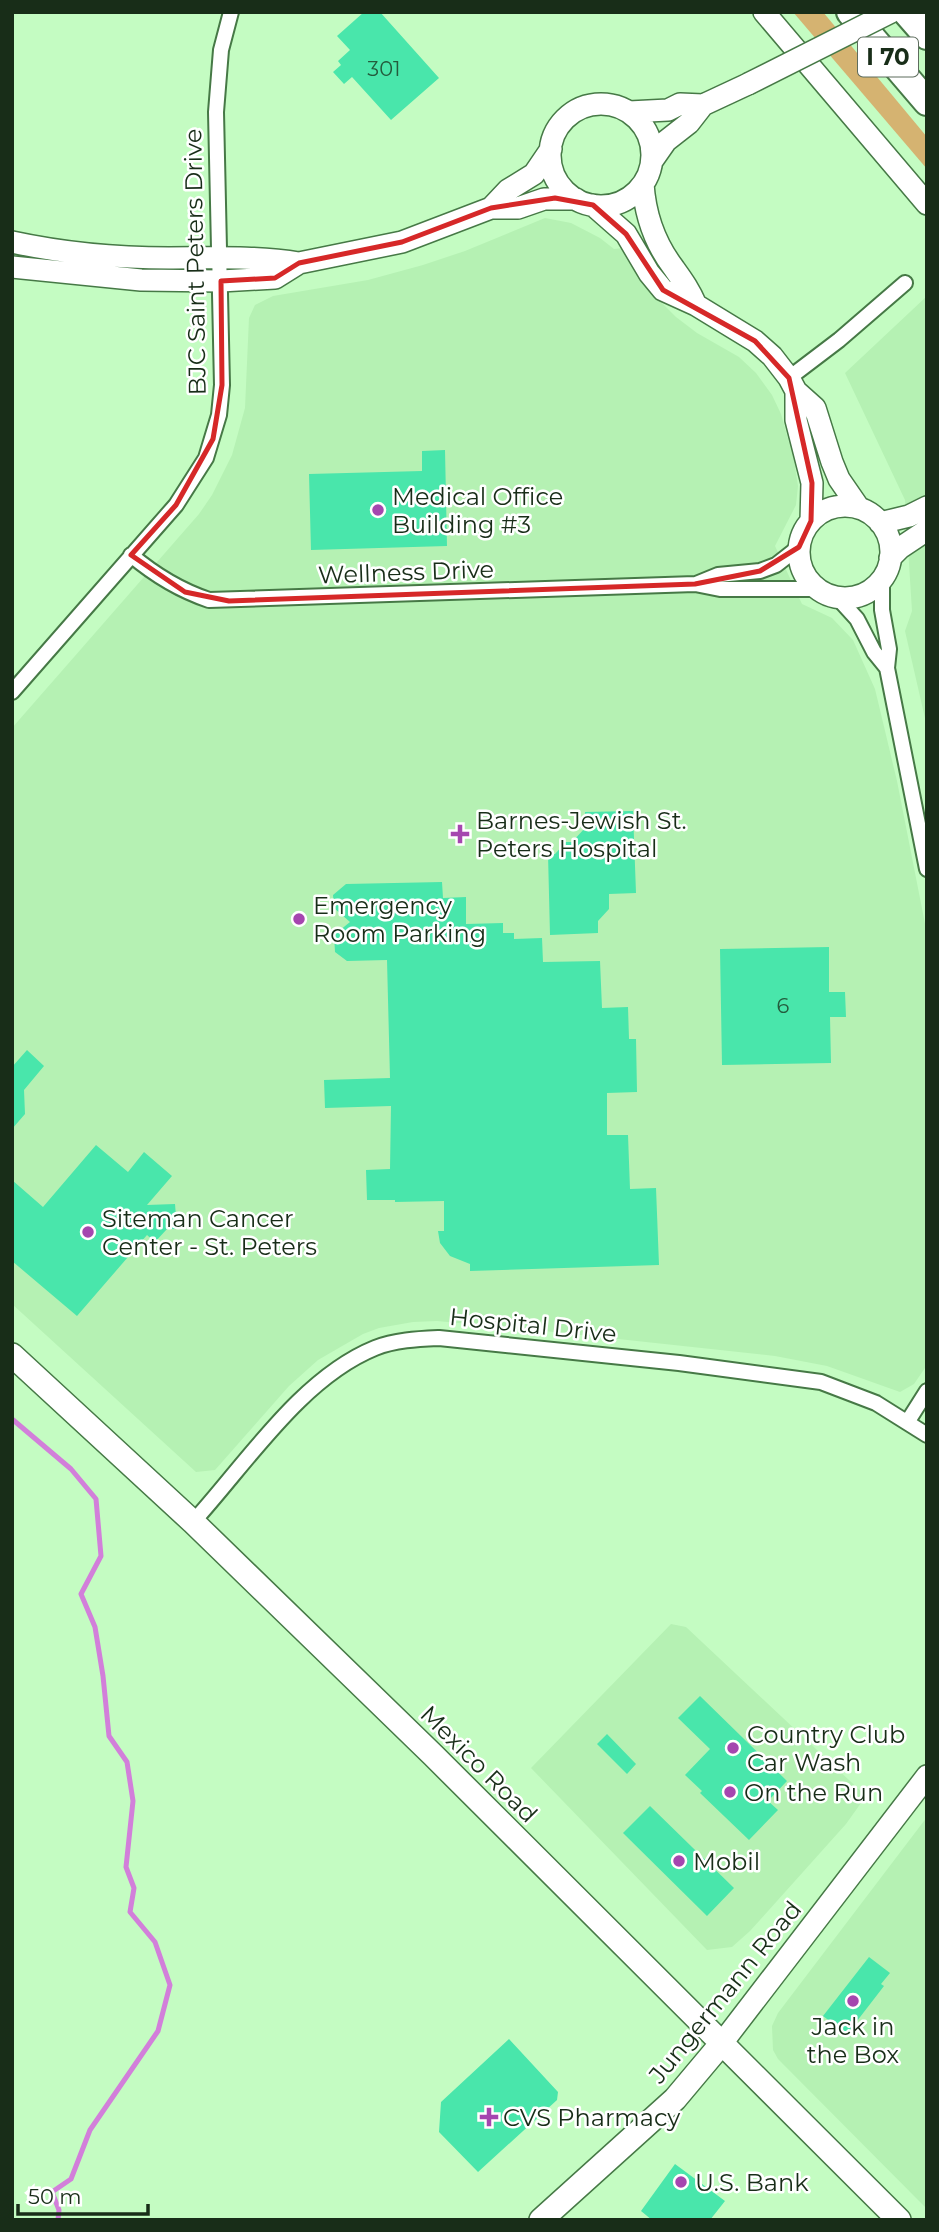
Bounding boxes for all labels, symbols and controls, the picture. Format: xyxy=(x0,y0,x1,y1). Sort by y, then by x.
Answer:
road number: I 70 xyxy=(858,38,918,76)
house number: 301 xyxy=(367,56,401,81)
street label: BJC Saint Peters Drive xyxy=(178,128,212,396)
place label: Medical Office Building #3 xyxy=(392,482,563,539)
marker: Medical Office Building #3 xyxy=(370,502,386,518)
street label: Wellness Drive xyxy=(318,554,494,590)
place label: Barnes-Jewish St. Peters Hospital xyxy=(476,806,687,863)
marker: Barnes-Jewish St. Peters Hospital xyxy=(450,824,470,844)
place label: Emergency Room Parking xyxy=(313,891,486,948)
marker: Emergency Room Parking xyxy=(291,911,307,927)
house number: 6 xyxy=(777,993,790,1018)
place label: Siteman Cancer Center - St. Peters xyxy=(102,1204,317,1261)
marker: Siteman Cancer Center - St. Peters xyxy=(80,1224,96,1240)
street label: Hospital Drive xyxy=(448,1302,618,1348)
street label: Mexico Road xyxy=(414,1699,544,1829)
place label: Country Club Car Wash xyxy=(747,1720,905,1777)
marker: Country Club Car Wash xyxy=(725,1740,741,1756)
place label: On the Run xyxy=(744,1778,883,1807)
marker: On the Run xyxy=(722,1784,738,1800)
place label: Mobil xyxy=(693,1847,760,1876)
marker: Mobil xyxy=(671,1853,687,1869)
street label: Jungermann Road xyxy=(642,1895,807,2090)
marker: Jack in the Box xyxy=(845,1993,861,2009)
place label: Jack in the Box xyxy=(807,2012,899,2069)
place label: CVS Pharmacy xyxy=(503,2103,680,2132)
marker: CVS Pharmacy xyxy=(481,2109,497,2125)
place label: U.S. Bank xyxy=(695,2168,809,2197)
scale bar xyxy=(18,2172,147,2216)
marker: U.S. Bank xyxy=(673,2174,689,2190)
text: 50 m xyxy=(28,2184,82,2209)

